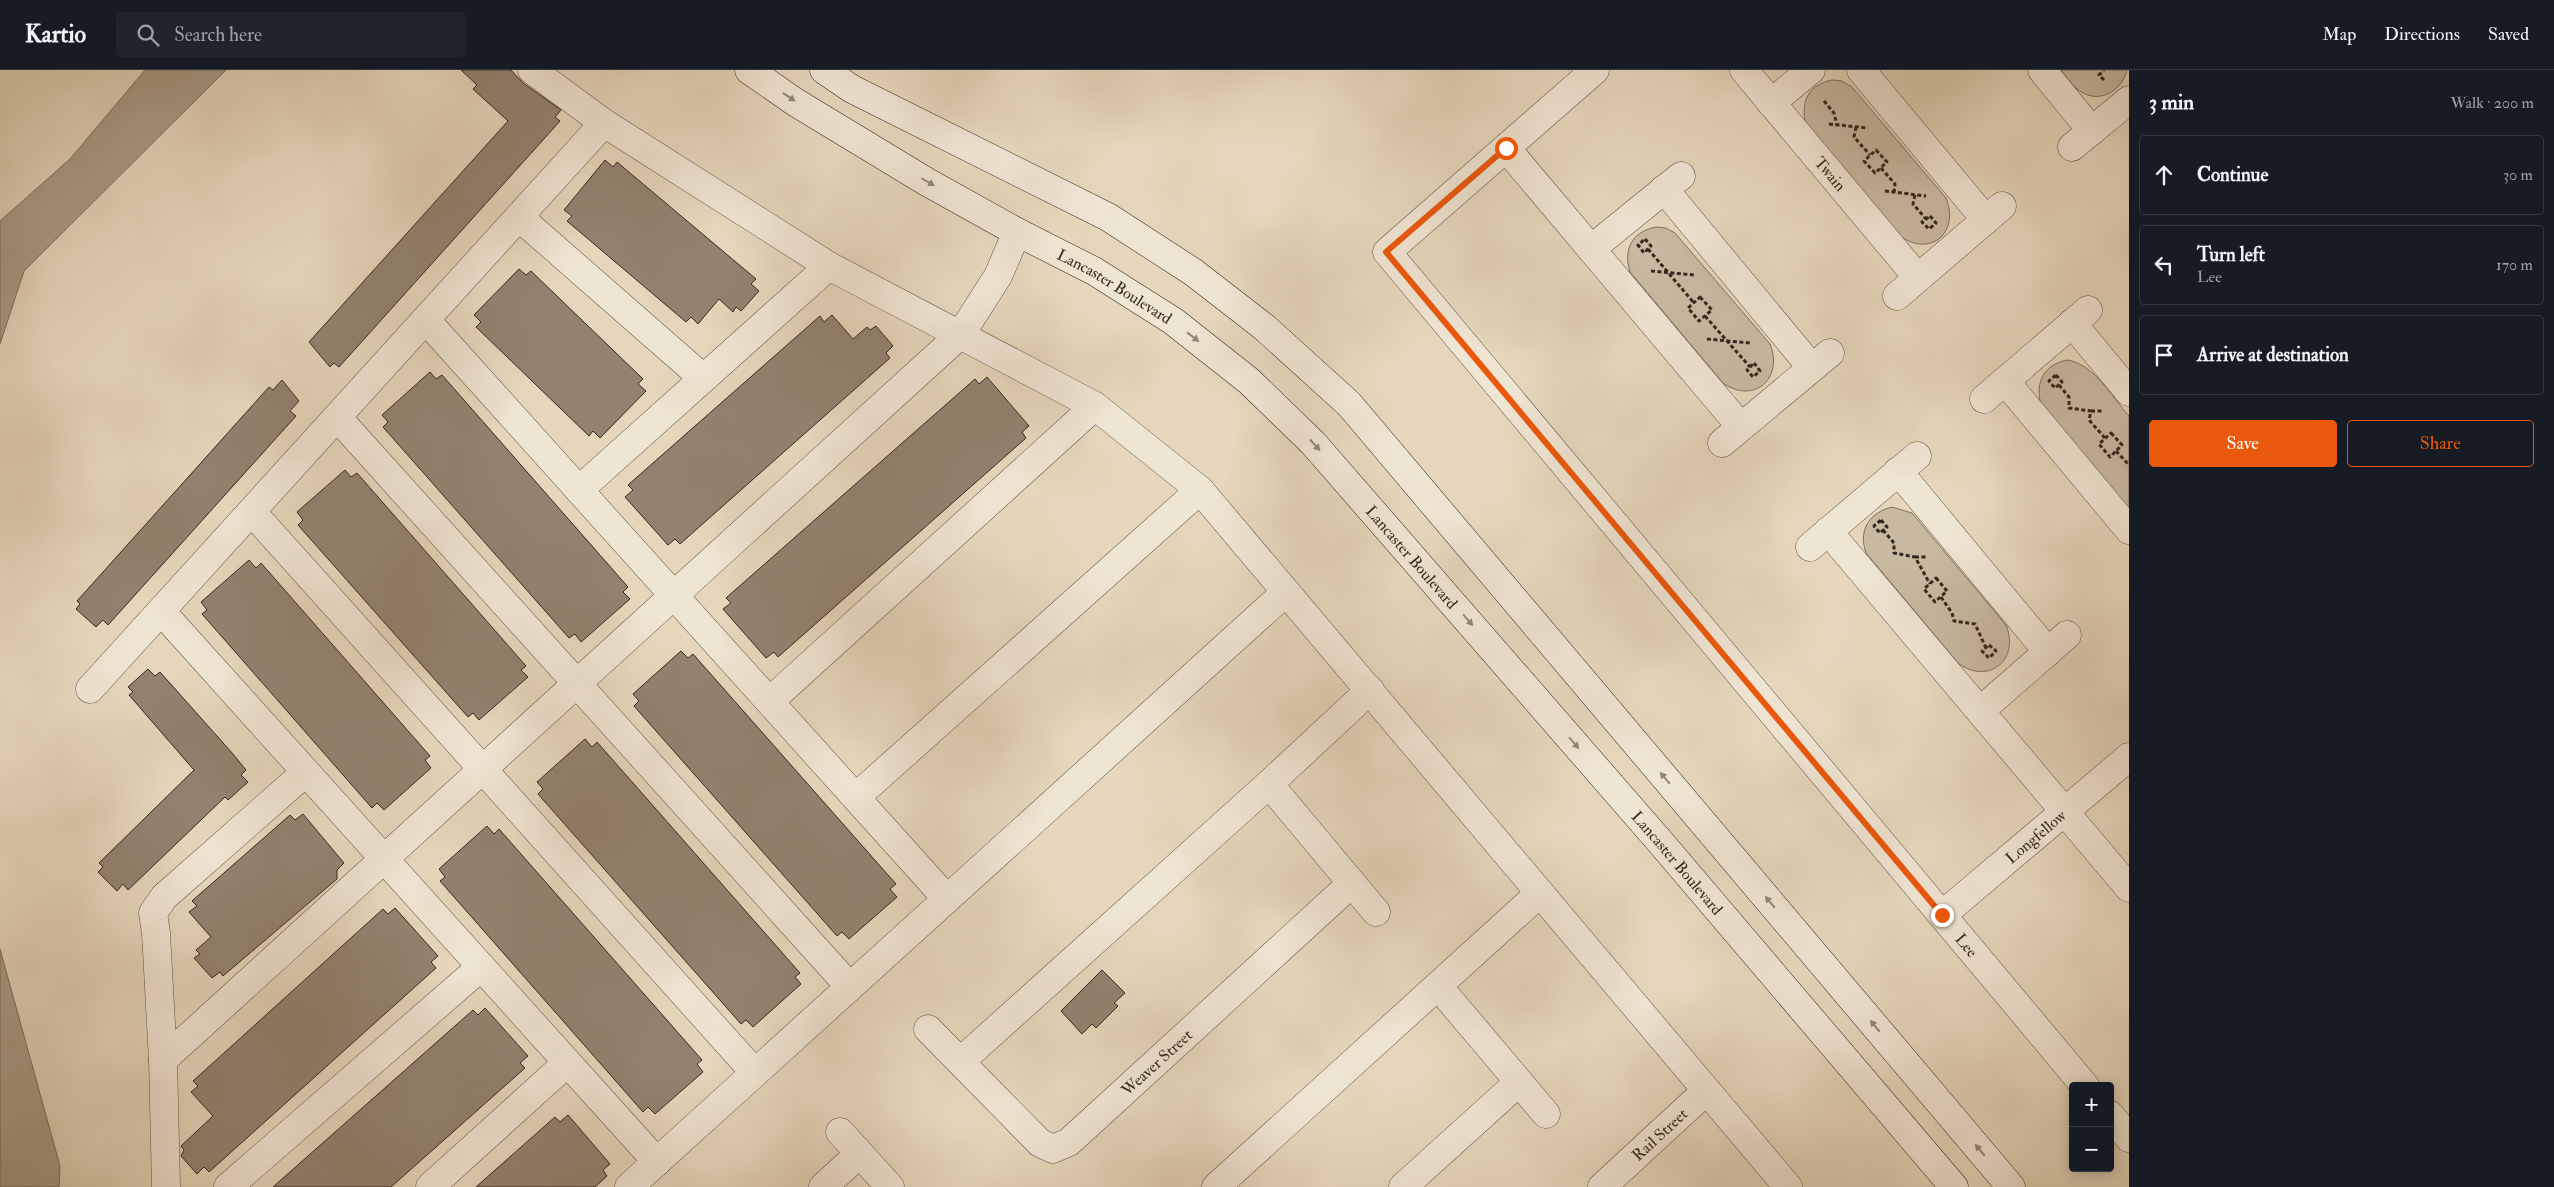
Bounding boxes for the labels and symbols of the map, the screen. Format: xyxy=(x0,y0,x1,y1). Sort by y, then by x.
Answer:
one-way arrow xyxy=(782,93,796,102)
route start xyxy=(1495,137,1518,160)
street label: Twain xyxy=(1810,153,1850,196)
one-way arrow xyxy=(920,178,935,186)
street label: Lancaster Boulevard xyxy=(1053,245,1175,329)
one-way arrow xyxy=(1186,332,1199,343)
one-way arrow xyxy=(1309,438,1321,450)
street label: Lancaster Boulevard xyxy=(1361,502,1462,613)
one-way arrow xyxy=(1462,614,1473,627)
one-way arrow xyxy=(1568,737,1579,749)
one-way arrow xyxy=(1659,772,1671,784)
street label: Longfellow xyxy=(2001,805,2071,868)
street label: Lancaster Boulevard xyxy=(1627,807,1727,919)
one-way arrow xyxy=(1764,896,1776,908)
route end xyxy=(1931,904,1954,927)
street label: Lee xyxy=(1951,930,1982,962)
one-way arrow xyxy=(1869,1020,1881,1032)
street label: Weaver Street xyxy=(1117,1025,1197,1101)
street label: Rail Street xyxy=(1628,1104,1692,1165)
one-way arrow xyxy=(1974,1143,1985,1156)

